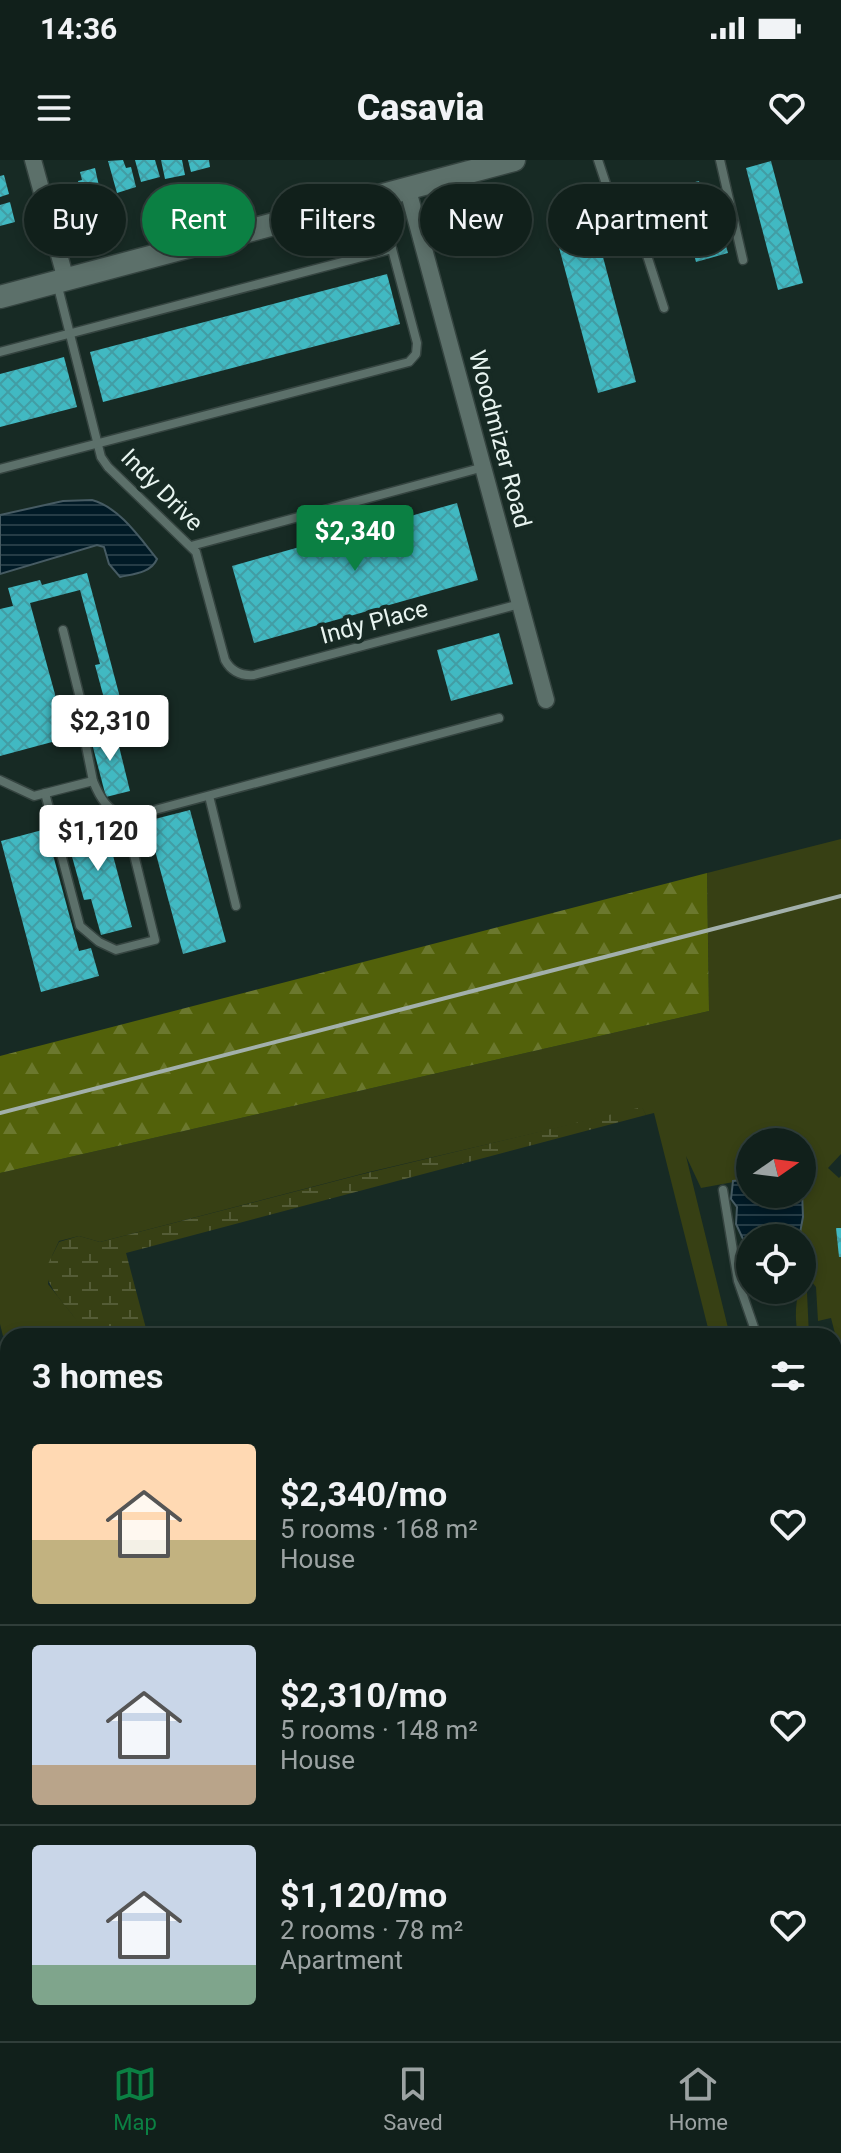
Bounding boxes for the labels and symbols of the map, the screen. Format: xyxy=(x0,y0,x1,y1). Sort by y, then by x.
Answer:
street label: Woodmizer Road xyxy=(463,347,537,531)
street label: Indy Drive xyxy=(115,443,209,537)
pin: $2,340 xyxy=(290,505,420,573)
street label: Indy Place xyxy=(317,594,431,650)
pin: $2,310 xyxy=(45,695,175,763)
pin: $1,120 xyxy=(33,805,163,873)
north arrow xyxy=(736,1128,816,1208)

